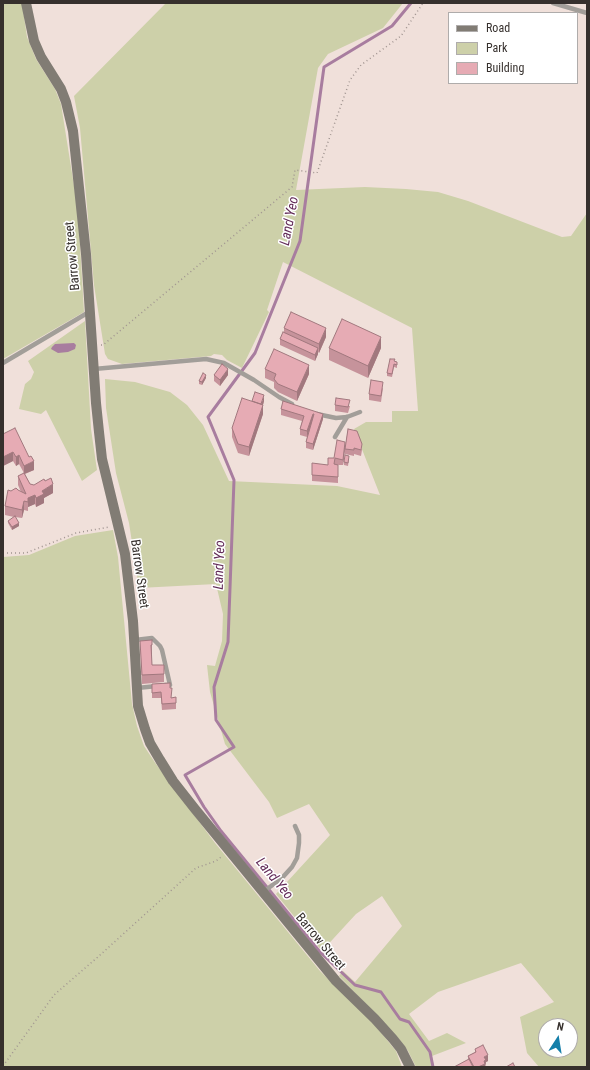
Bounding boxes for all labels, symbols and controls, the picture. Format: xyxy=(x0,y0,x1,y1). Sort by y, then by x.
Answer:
legend xyxy=(448,12,578,84)
text: Road xyxy=(486,21,510,35)
text: Park xyxy=(486,41,507,55)
text: Building xyxy=(486,61,524,75)
water label: Land Yeo xyxy=(277,195,303,247)
street label: Barrow Street xyxy=(62,221,84,291)
street label: Barrow Street xyxy=(126,538,152,610)
water label: Land Yeo xyxy=(211,540,229,590)
water label: Land Yeo xyxy=(252,855,296,903)
street label: Barrow Street xyxy=(292,910,348,974)
north arrow xyxy=(538,1018,578,1058)
text: N xyxy=(556,1020,565,1034)

